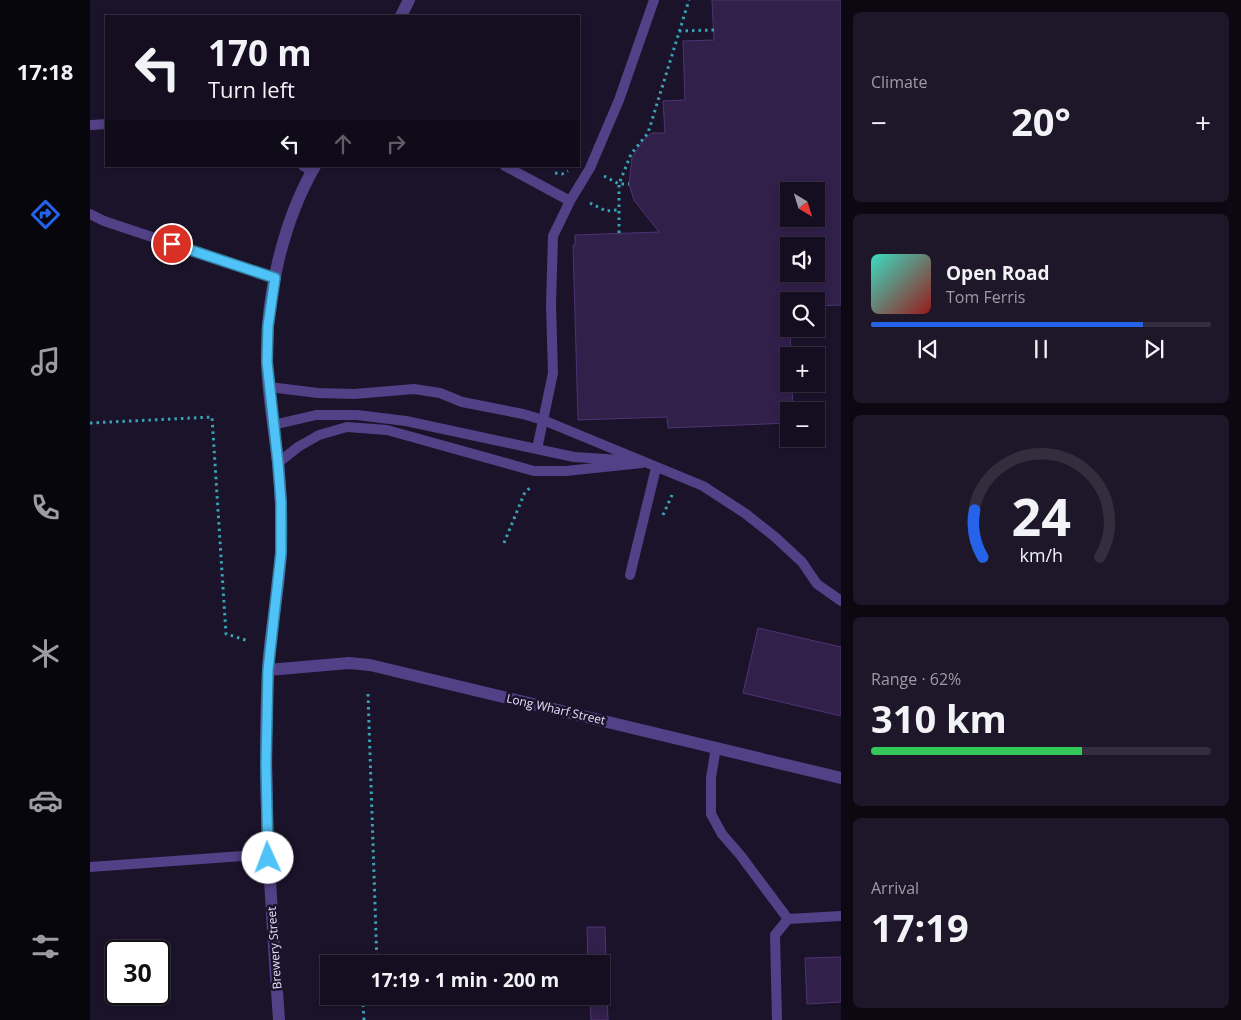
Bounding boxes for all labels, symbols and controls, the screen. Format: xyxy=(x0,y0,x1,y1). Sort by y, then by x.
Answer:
text: 170 m xyxy=(208,29,312,76)
icon: left xyxy=(125,35,190,100)
text: 17:18 xyxy=(17,56,73,86)
text: Climate xyxy=(871,71,928,93)
text: Turn left xyxy=(208,74,295,104)
text: 20° xyxy=(1011,95,1071,147)
text: − xyxy=(871,103,887,141)
text: + xyxy=(1195,103,1211,141)
icon: left xyxy=(276,130,304,158)
icon: ahead xyxy=(329,130,357,158)
icon: right xyxy=(382,130,410,158)
north arrow xyxy=(780,182,825,228)
map controls xyxy=(780,182,825,447)
icon: directions xyxy=(28,197,63,232)
pin xyxy=(151,223,193,265)
icon: arrive xyxy=(158,230,186,258)
button: sound xyxy=(780,237,825,282)
text: Open Road xyxy=(946,260,1050,286)
text: Tom Ferris xyxy=(946,286,1025,308)
button: search xyxy=(780,292,825,337)
icon: previous xyxy=(914,335,942,363)
icon: pause xyxy=(1027,335,1055,363)
icon: next xyxy=(1140,335,1168,363)
icon: music xyxy=(28,344,63,379)
button: + xyxy=(780,347,825,392)
button: − xyxy=(780,402,825,447)
text: 24 xyxy=(1011,480,1071,551)
icon: phone xyxy=(28,490,63,525)
text: km/h xyxy=(1019,543,1063,567)
icon: climate xyxy=(28,636,63,671)
text: Range · 62% xyxy=(871,668,961,690)
street label: Long Wharf Street xyxy=(505,689,607,729)
text: 310 km xyxy=(871,692,1007,744)
icon: car xyxy=(28,783,63,818)
position arrow xyxy=(241,831,293,883)
text: Arrival xyxy=(871,877,919,899)
text: 17:19 xyxy=(871,901,969,953)
street label: Brewery Street xyxy=(263,906,285,990)
icon: filters xyxy=(28,929,63,964)
speed limit sign: 30 xyxy=(105,940,170,1005)
text: 17:19 · 1 min · 200 m xyxy=(371,967,559,993)

